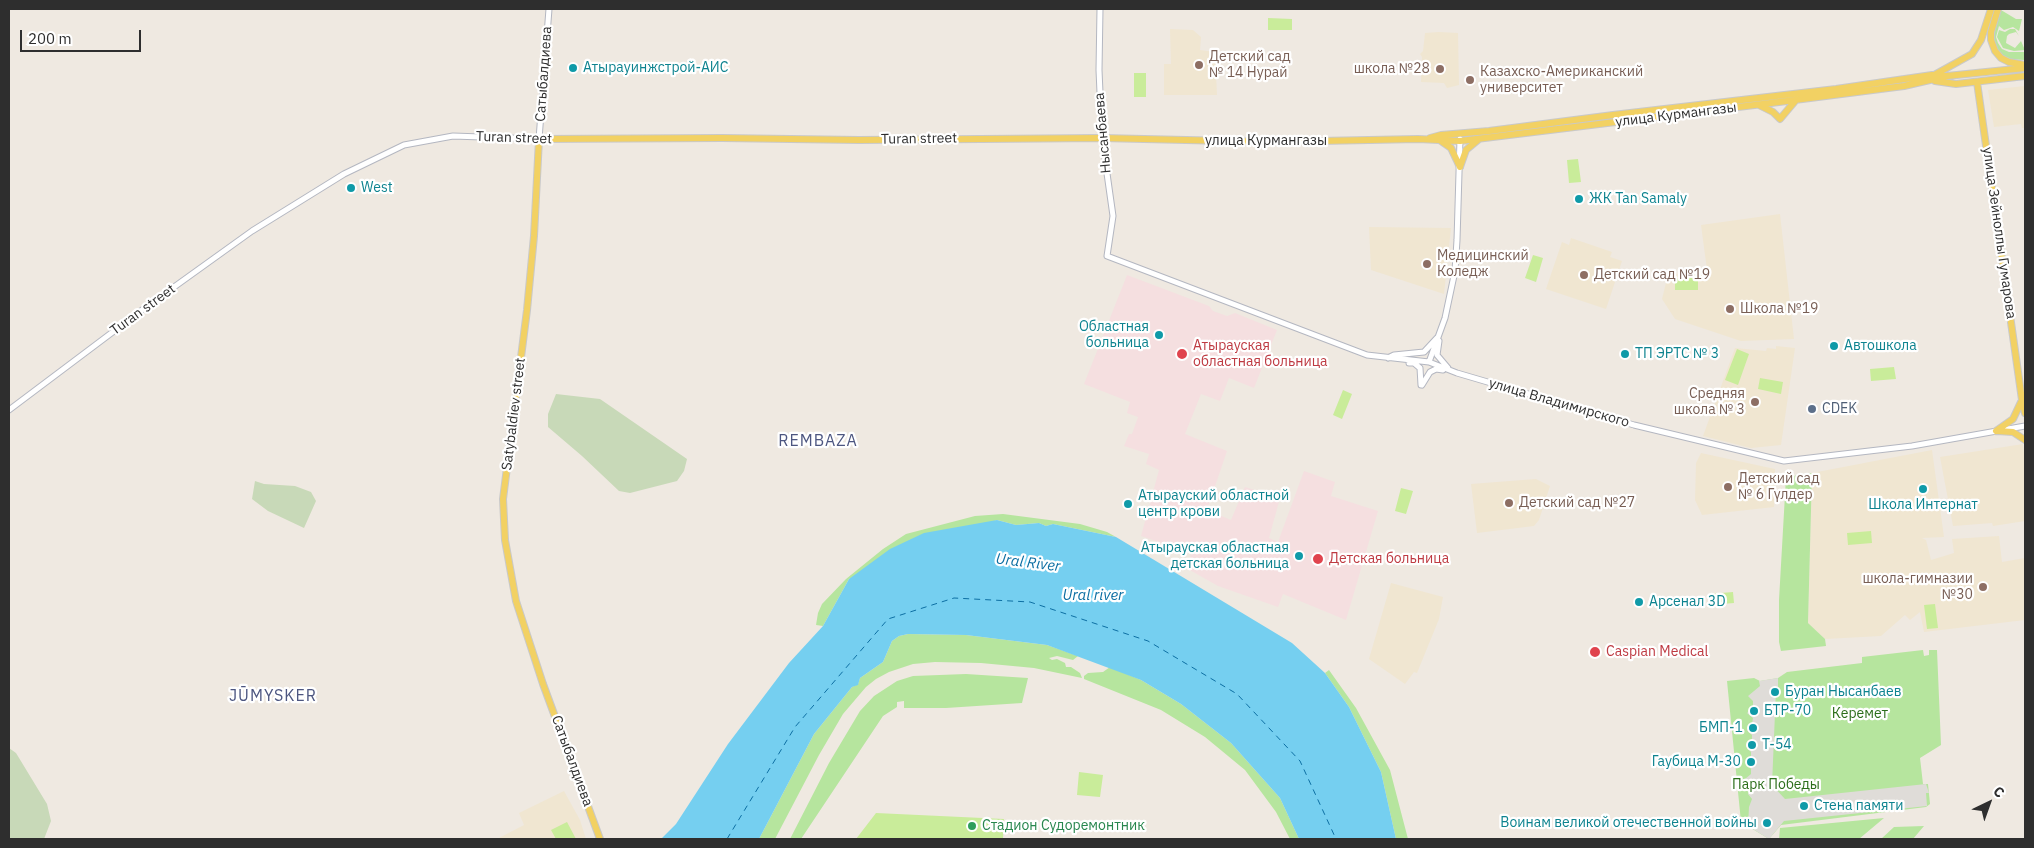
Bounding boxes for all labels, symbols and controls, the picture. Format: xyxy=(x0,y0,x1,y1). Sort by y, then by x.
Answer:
scale bar xyxy=(22,20,144,52)
street label: Сатыбалдиева xyxy=(532,26,556,122)
text: 200 m xyxy=(28,29,72,48)
place label: Детский сад № 14 Нурай xyxy=(1209,49,1291,82)
marker: Детский сад № 14 Нурай xyxy=(1193,59,1205,71)
place label: Атырауинжстрой-АИС xyxy=(583,60,728,76)
place label: школа №28 xyxy=(1354,61,1430,77)
marker: Атырауинжстрой-АИС xyxy=(567,62,579,74)
marker: школа №28 xyxy=(1434,63,1446,75)
place label: Казахско-Американский университет xyxy=(1480,64,1643,96)
marker: Казахско-Американский университет xyxy=(1464,74,1476,86)
street label: Нысанбаева xyxy=(1091,92,1115,174)
street label: улица Курмангазы xyxy=(1614,99,1738,131)
street label: Turan street xyxy=(476,128,552,148)
street label: Turan street xyxy=(881,130,957,148)
street label: улица Курмангазы xyxy=(1205,133,1327,149)
street label: улица Зейноллы Гумарова xyxy=(1979,146,2019,320)
place label: West xyxy=(361,180,393,196)
marker: West xyxy=(345,182,357,194)
place label: ЖК Tan Samaly xyxy=(1589,191,1687,207)
marker: ЖК Tan Samaly xyxy=(1573,193,1585,205)
place label: Медицинский Коледж xyxy=(1437,248,1529,280)
marker: Медицинский Коледж xyxy=(1421,258,1433,270)
place label: Детский сад №19 xyxy=(1594,267,1710,283)
marker: Детский сад №19 xyxy=(1578,269,1590,281)
street label: Turan street xyxy=(107,281,179,339)
place label: Школа №19 xyxy=(1740,301,1819,317)
marker: Школа №19 xyxy=(1724,303,1736,315)
place label: Областная больница xyxy=(1079,319,1149,352)
marker: Областная больница xyxy=(1153,329,1165,341)
place label: Атырауская областная больница xyxy=(1193,338,1328,371)
place label: Автошкола xyxy=(1844,338,1917,354)
marker: Автошкола xyxy=(1828,340,1840,352)
place label: ТП ЭРТС № 3 xyxy=(1635,346,1719,362)
marker: Атырауская областная больница xyxy=(1175,347,1189,361)
marker: ТП ЭРТС № 3 xyxy=(1619,348,1631,360)
street label: Satybaldiev street xyxy=(499,357,529,471)
street label: улица Владимирского xyxy=(1487,375,1631,431)
place label: Средняя школа № 3 xyxy=(1674,386,1745,418)
marker: Средняя школа № 3 xyxy=(1749,396,1761,408)
place label: CDEK xyxy=(1822,401,1857,417)
marker: CDEK xyxy=(1806,403,1818,415)
district label: REMBAZA xyxy=(777,431,859,451)
place label: Детский сад № 6 Гүлдер xyxy=(1738,471,1820,504)
marker: Детский сад № 6 Гүлдер xyxy=(1722,481,1734,493)
marker: Школа Интернат xyxy=(1917,483,1929,495)
place label: Атырауский областной центр крови xyxy=(1138,488,1289,520)
place label: Детский сад №27 xyxy=(1519,495,1635,511)
marker: Детский сад №27 xyxy=(1503,497,1515,509)
place label: Школа Интернат xyxy=(1868,497,1978,513)
marker: Атырауский областной центр крови xyxy=(1122,498,1134,510)
place label: Атырауская областная детская больница xyxy=(1141,540,1289,572)
water label: Ural River xyxy=(995,550,1061,576)
marker: Атырауская областная детская больница xyxy=(1293,550,1305,562)
place label: Детская больница xyxy=(1329,551,1449,567)
marker: Детская больница xyxy=(1311,552,1325,566)
place label: школа-гимназии №30 xyxy=(1862,571,1973,604)
marker: школа-гимназии №30 xyxy=(1977,581,1989,593)
water label: Ural river xyxy=(1062,587,1124,605)
place label: Арсенал 3D xyxy=(1649,594,1726,610)
marker: Арсенал 3D xyxy=(1633,596,1645,608)
place label: Caspian Medical xyxy=(1606,644,1708,660)
marker: Caspian Medical xyxy=(1588,645,1602,659)
place label: Буран Нысанбаев xyxy=(1785,684,1902,700)
district label: JŪMYSKER xyxy=(228,686,318,706)
marker: Буран Нысанбаев xyxy=(1769,686,1781,698)
place label: БТР-70 xyxy=(1764,703,1811,719)
marker: БТР-70 xyxy=(1748,705,1760,717)
park label: Керемет xyxy=(1832,706,1888,722)
street label: Сатыбалдиева xyxy=(548,713,596,809)
place label: БМП-1 xyxy=(1699,720,1743,736)
marker: БМП-1 xyxy=(1747,722,1759,734)
place label: Т-54 xyxy=(1762,737,1792,753)
marker: Т-54 xyxy=(1746,739,1758,751)
place label: Гаубица М-30 xyxy=(1652,754,1741,770)
marker: Гаубица М-30 xyxy=(1745,756,1757,768)
park label: Парк Победы xyxy=(1732,777,1820,793)
north arrow xyxy=(1964,778,2014,828)
text: С xyxy=(1990,782,2008,802)
place label: Стена памяти xyxy=(1814,798,1903,814)
marker: Стена памяти xyxy=(1798,800,1810,812)
place label: Воинам великой отечественной войны xyxy=(1500,815,1757,831)
marker: Воинам великой отечественной войны xyxy=(1761,817,1773,829)
place label: Стадион Судоремонтник xyxy=(982,818,1145,834)
marker: Стадион Судоремонтник xyxy=(966,820,978,832)

